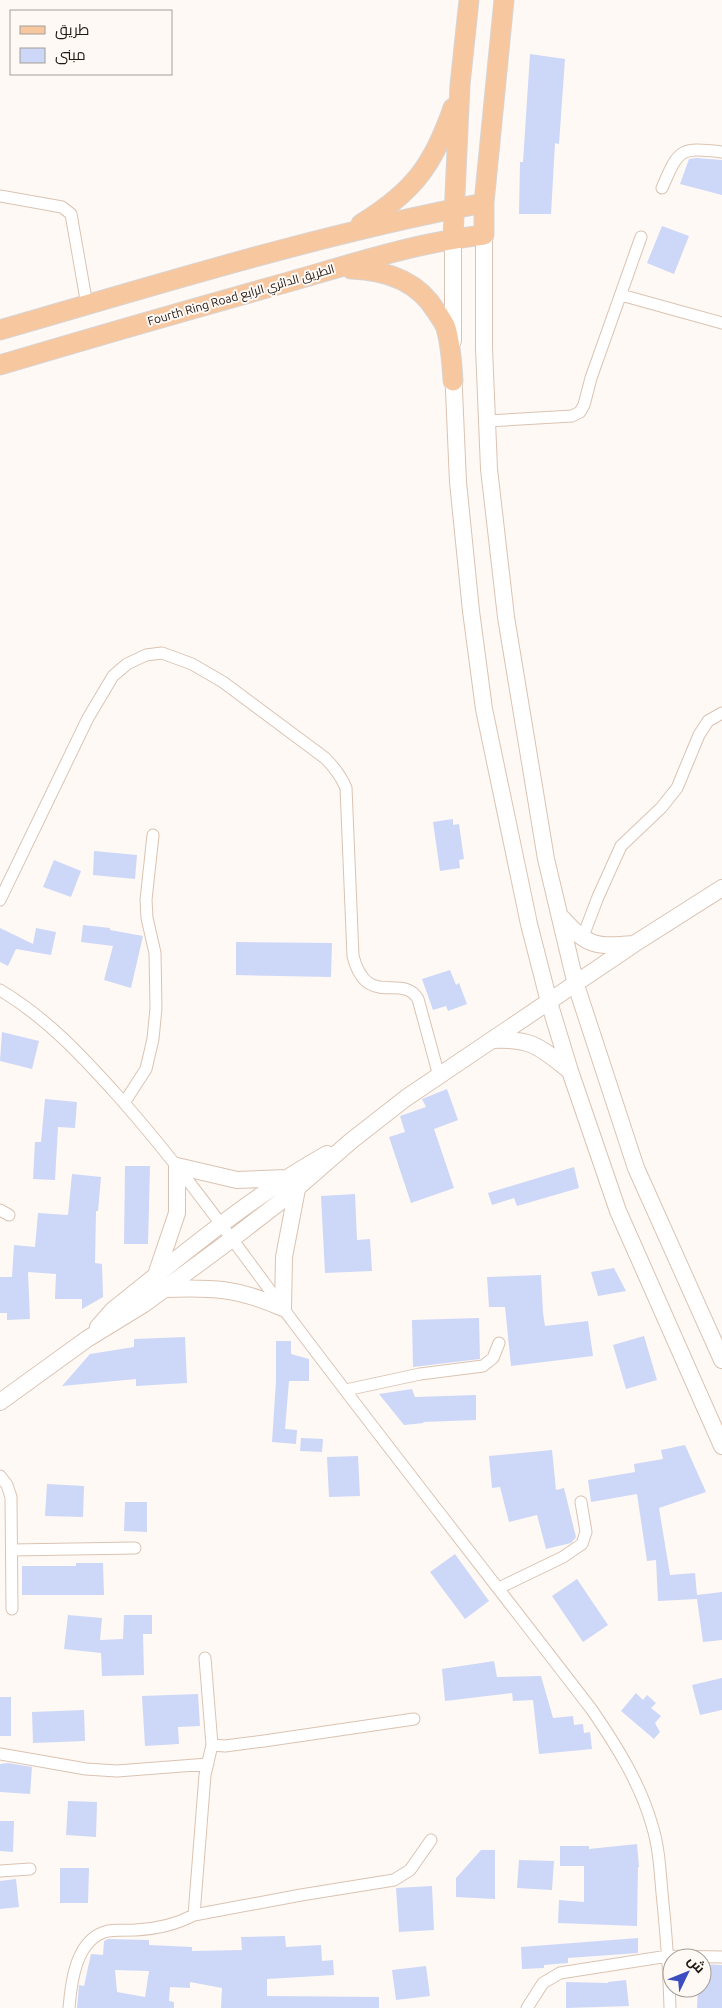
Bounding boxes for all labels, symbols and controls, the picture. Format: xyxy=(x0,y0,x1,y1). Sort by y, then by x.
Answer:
legend xyxy=(10,10,172,75)
text: طريق xyxy=(55,21,89,40)
text: مبنى xyxy=(55,46,86,65)
street label: Fourth Ring Road الطريق الدائري الرابع xyxy=(146,262,337,331)
north arrow xyxy=(662,1948,712,1998)
text: ش xyxy=(684,1952,709,1977)

